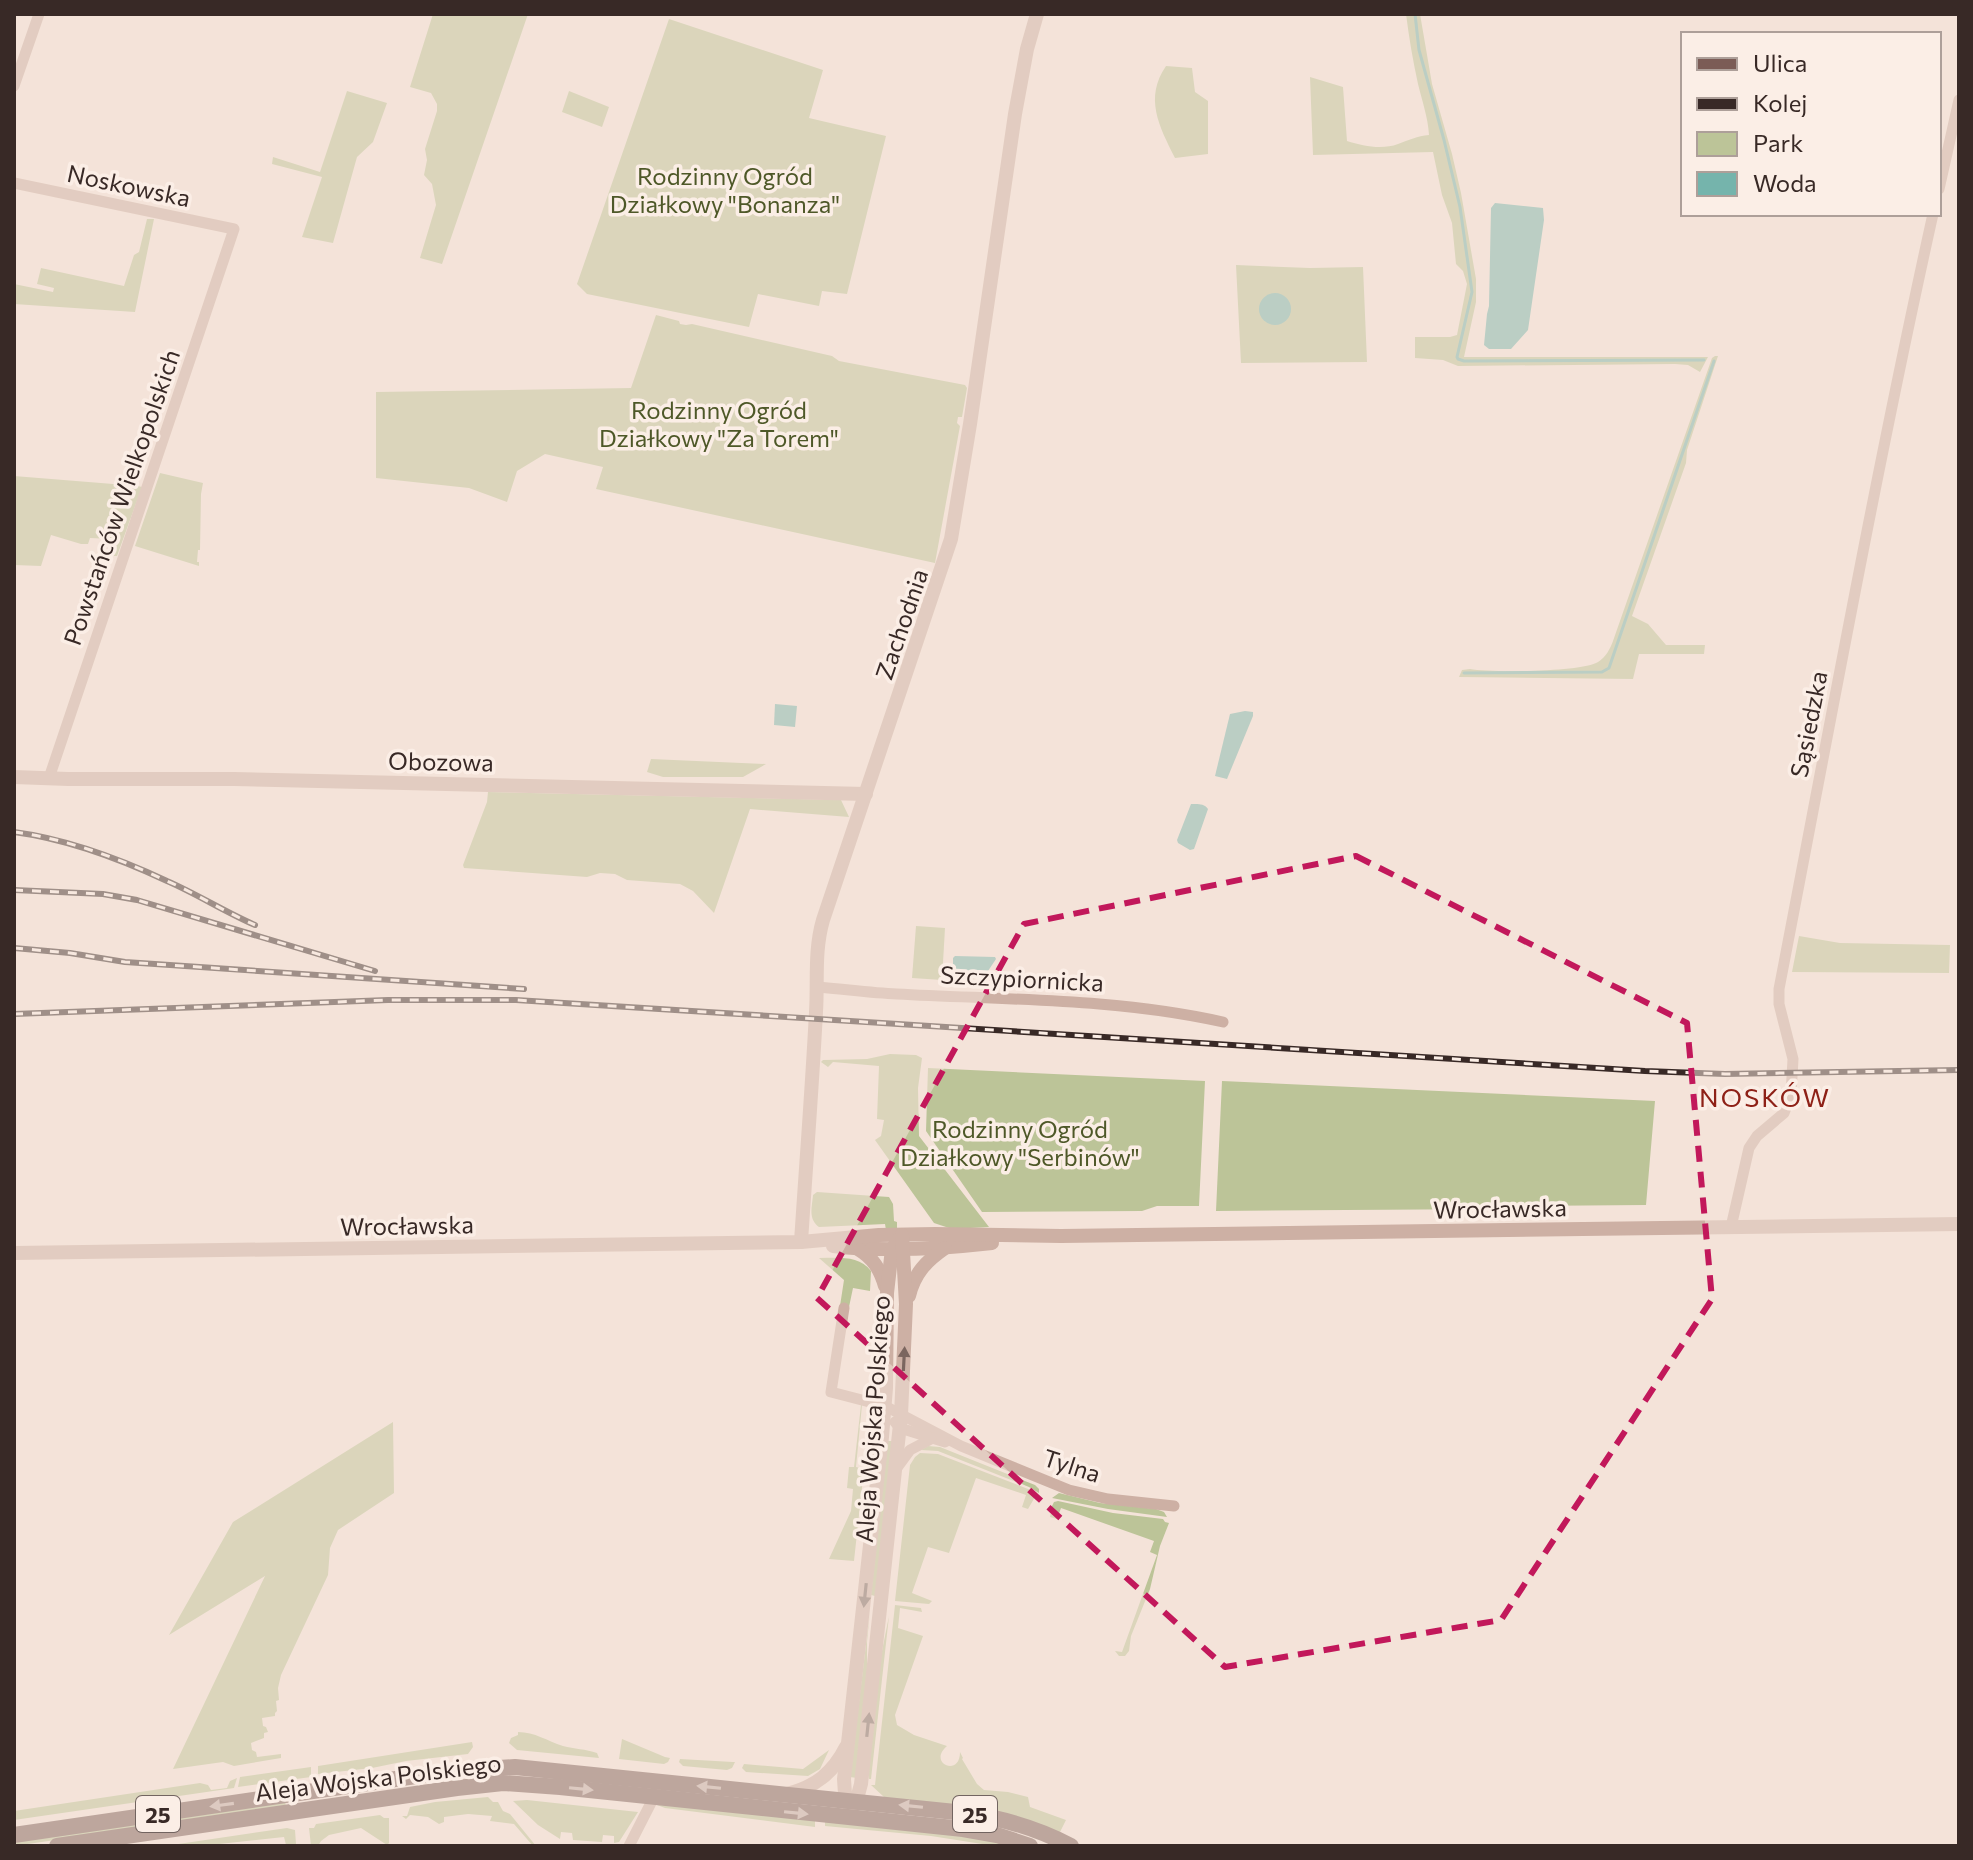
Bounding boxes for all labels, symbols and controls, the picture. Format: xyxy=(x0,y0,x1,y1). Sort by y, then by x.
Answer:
legend xyxy=(1681,32,1941,216)
text: Ulica xyxy=(1753,48,1807,77)
text: Kolej xyxy=(1753,88,1807,117)
text: Park xyxy=(1753,128,1803,157)
street label: Noskowska xyxy=(65,158,193,212)
park label: Rodzinny Ogród Działkowy "Bonanza" xyxy=(610,161,840,218)
text: Woda xyxy=(1753,168,1817,197)
street label: Powstańców Wielkopolskich xyxy=(57,345,185,649)
park label: Rodzinny Ogród Działkowy "Za Torem" xyxy=(599,395,839,452)
street label: Zachodnia xyxy=(869,565,933,683)
street label: Sąsiedzka xyxy=(1783,668,1833,780)
street label: Obozowa xyxy=(388,746,494,776)
street label: Szczypiornicka xyxy=(939,959,1105,997)
district label: NOSKÓW xyxy=(1699,1081,1831,1112)
park label: Rodzinny Ogród Działkowy "Serbinów" xyxy=(900,1114,1140,1171)
street label: Wrocławska xyxy=(1433,1192,1567,1224)
street label: Wrocławska xyxy=(340,1209,474,1241)
street label: Aleja Wojska Polskiego xyxy=(849,1294,895,1544)
one-way arrow xyxy=(897,1346,910,1371)
street label: Tylna xyxy=(1040,1442,1104,1488)
one-way arrow xyxy=(858,1583,871,1608)
one-way arrow xyxy=(861,1712,874,1737)
street label: Aleja Wojska Polskiego xyxy=(253,1748,503,1806)
one-way arrow xyxy=(696,1780,721,1793)
one-way arrow xyxy=(568,1783,593,1796)
road number: 25 xyxy=(136,1796,180,1832)
road number: 25 xyxy=(953,1796,997,1832)
one-way arrow xyxy=(209,1799,234,1812)
one-way arrow xyxy=(898,1800,923,1813)
one-way arrow xyxy=(784,1806,809,1819)

